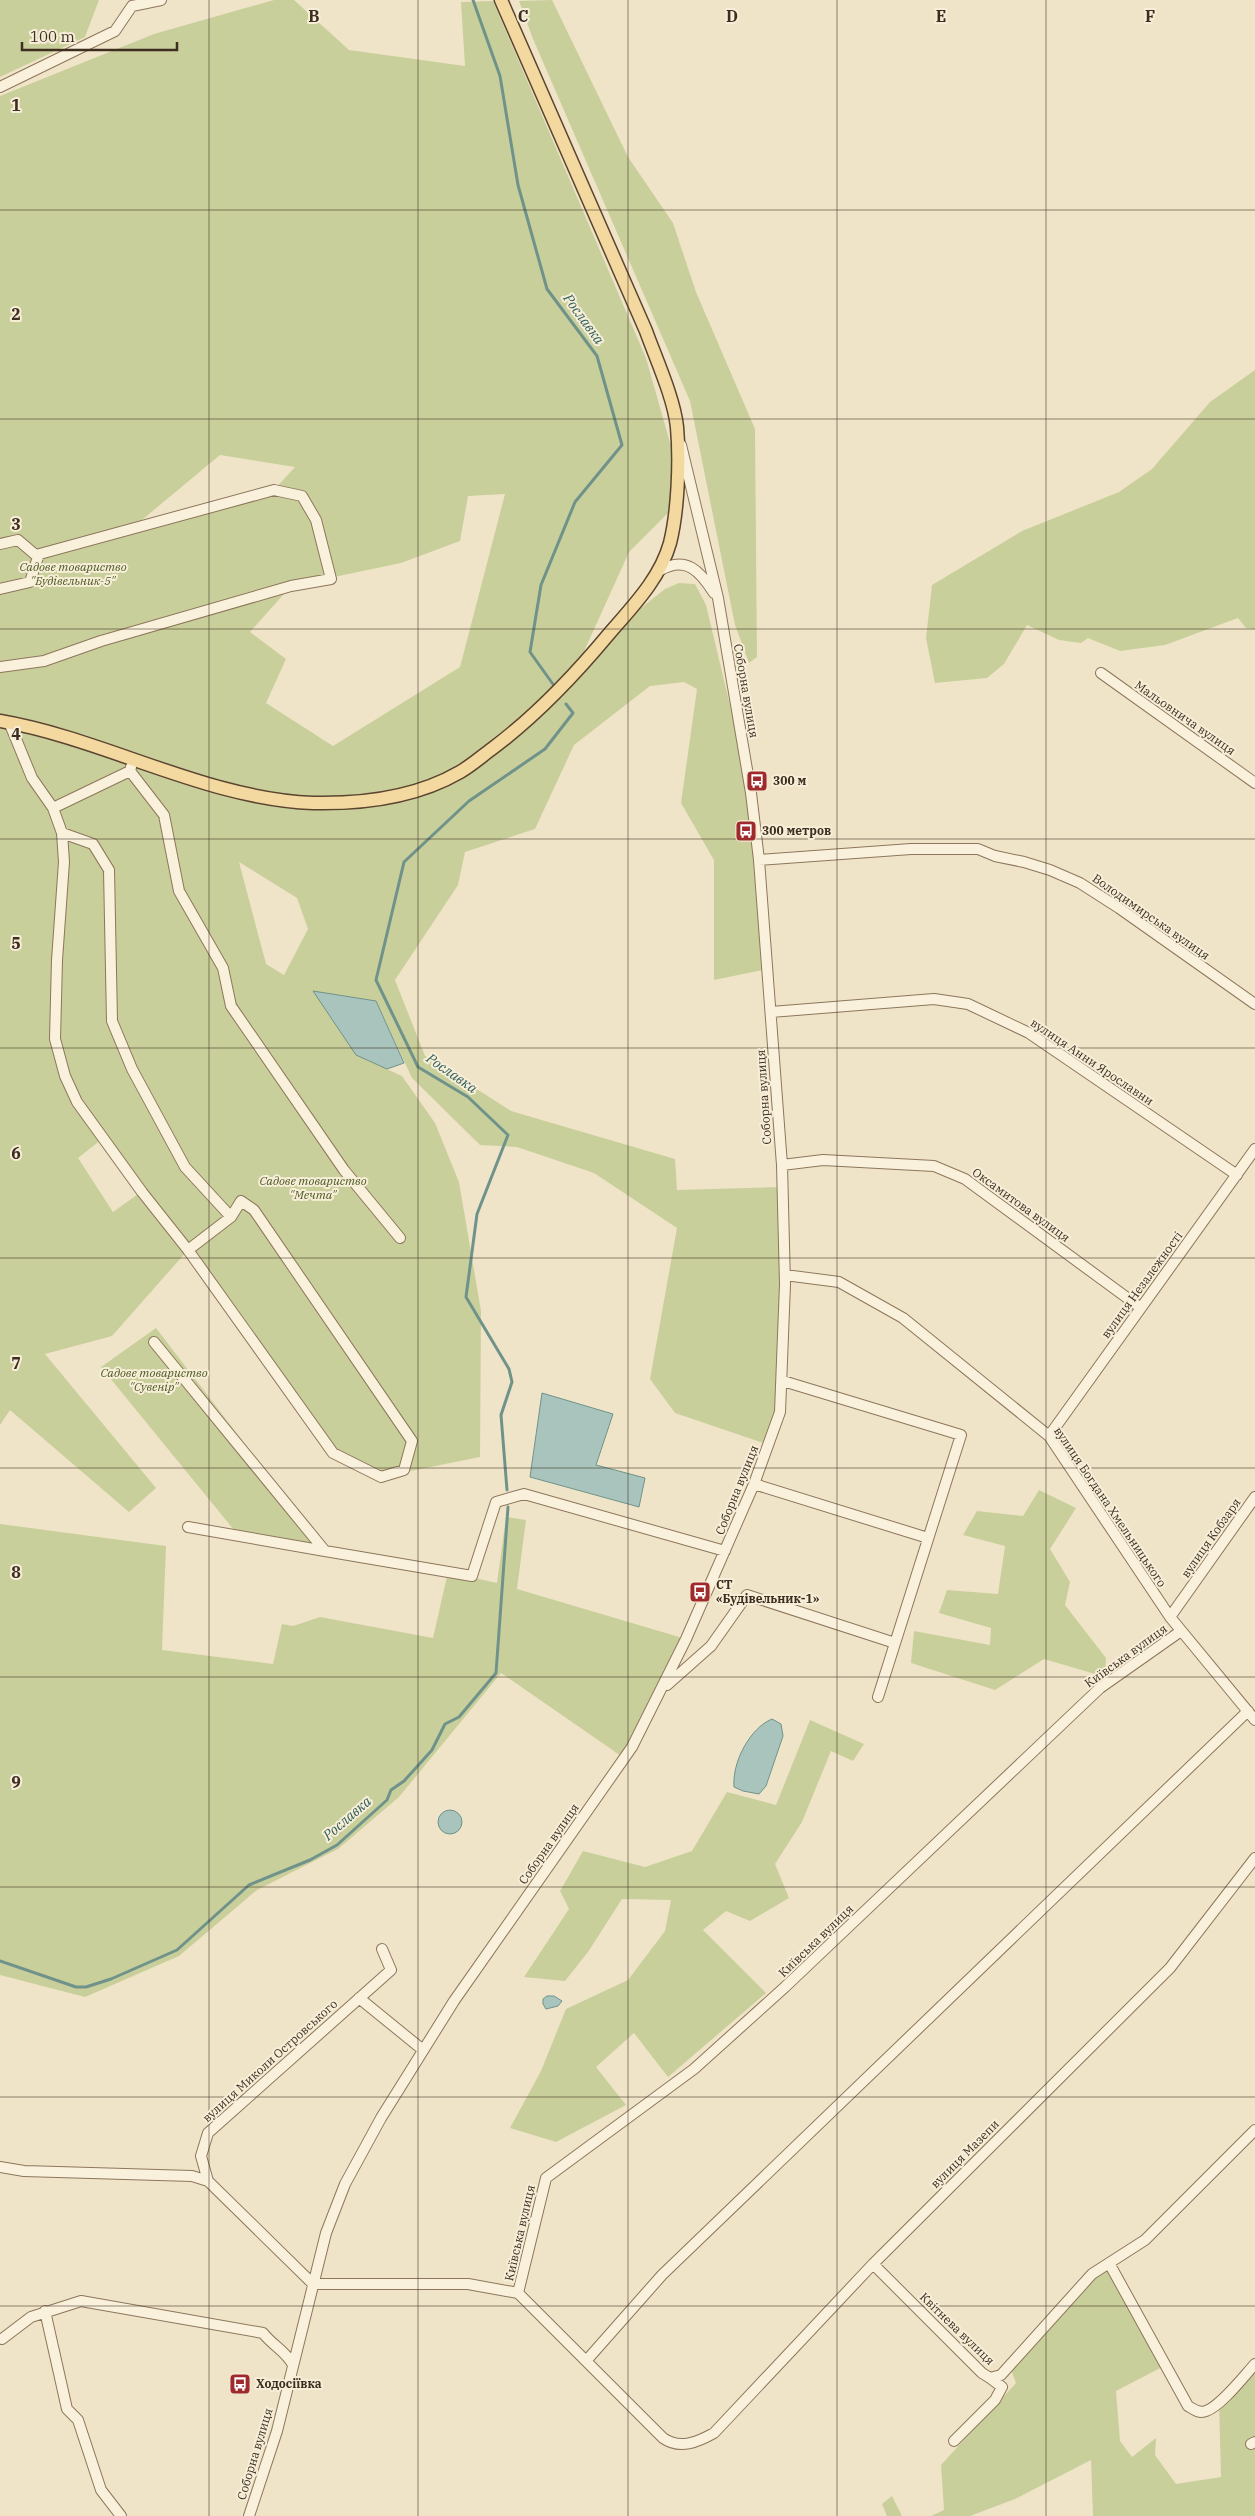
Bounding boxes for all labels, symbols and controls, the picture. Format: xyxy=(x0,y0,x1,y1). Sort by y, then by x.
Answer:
text: B xyxy=(308,6,320,26)
text: C xyxy=(518,6,528,26)
text: D xyxy=(726,6,738,26)
text: E xyxy=(936,6,946,26)
text: F xyxy=(1145,6,1155,26)
scale bar xyxy=(22,20,178,52)
text: 100 m xyxy=(30,27,75,46)
text: 1 xyxy=(11,95,21,115)
water label: Рославка xyxy=(559,289,609,348)
text: 2 xyxy=(11,304,21,324)
text: 3 xyxy=(11,514,21,534)
park label: Садове товариство "Будівельник-5" xyxy=(19,559,127,588)
street label: Соборна вулиця xyxy=(731,643,762,739)
street label: Мальовнича вулиця xyxy=(1132,677,1239,758)
text: 4 xyxy=(11,724,21,744)
bus stop icon: 300 м xyxy=(745,769,769,793)
place label: 300 м xyxy=(773,773,806,788)
bus stop icon: 300 метров xyxy=(734,819,758,843)
place label: 300 метров xyxy=(762,823,831,838)
street label: Володимирська вулиця xyxy=(1090,870,1213,963)
text: 5 xyxy=(11,933,21,953)
street label: вулиця Анни Ярославни xyxy=(1028,1015,1157,1108)
water label: Рославка xyxy=(422,1048,481,1097)
street label: Соборна вулиця xyxy=(753,1049,774,1145)
text: 6 xyxy=(11,1143,21,1163)
street label: Оксамитова вулиця xyxy=(970,1164,1073,1245)
park label: Садове товариство "Мечта" xyxy=(259,1173,367,1202)
street label: вулиця Незалежності xyxy=(1098,1228,1185,1341)
text: 7 xyxy=(11,1353,21,1373)
park label: Садове товариство "Сувенір" xyxy=(100,1365,208,1394)
street label: вулиця Богдана Хмельницького xyxy=(1051,1424,1170,1590)
street label: Соборна вулиця xyxy=(712,1443,761,1537)
street label: вулиця Кобзаря xyxy=(1178,1495,1244,1580)
text: 8 xyxy=(11,1562,21,1582)
place label: СТ «Будівельник-1» xyxy=(716,1577,820,1606)
bus stop icon: СТ «Будівельник-1» xyxy=(688,1580,712,1604)
street label: Київська вулиця xyxy=(1082,1621,1170,1691)
text: 9 xyxy=(11,1772,21,1792)
water label: Рославка xyxy=(318,1792,375,1845)
street label: Соборна вулиця xyxy=(515,1800,582,1887)
street label: Київська вулиця xyxy=(775,1901,856,1980)
street label: вулиця Миколи Островського xyxy=(199,1996,340,2125)
street label: вулиця Мазепи xyxy=(927,2116,1002,2191)
street label: Київська вулиця xyxy=(501,2183,538,2282)
street label: Квітнева вулиця xyxy=(917,2289,998,2368)
bus stop icon: Ходосіївка xyxy=(228,2372,252,2396)
place label: Ходосіївка xyxy=(256,2376,322,2391)
street label: Соборна вулиця xyxy=(233,2406,276,2502)

